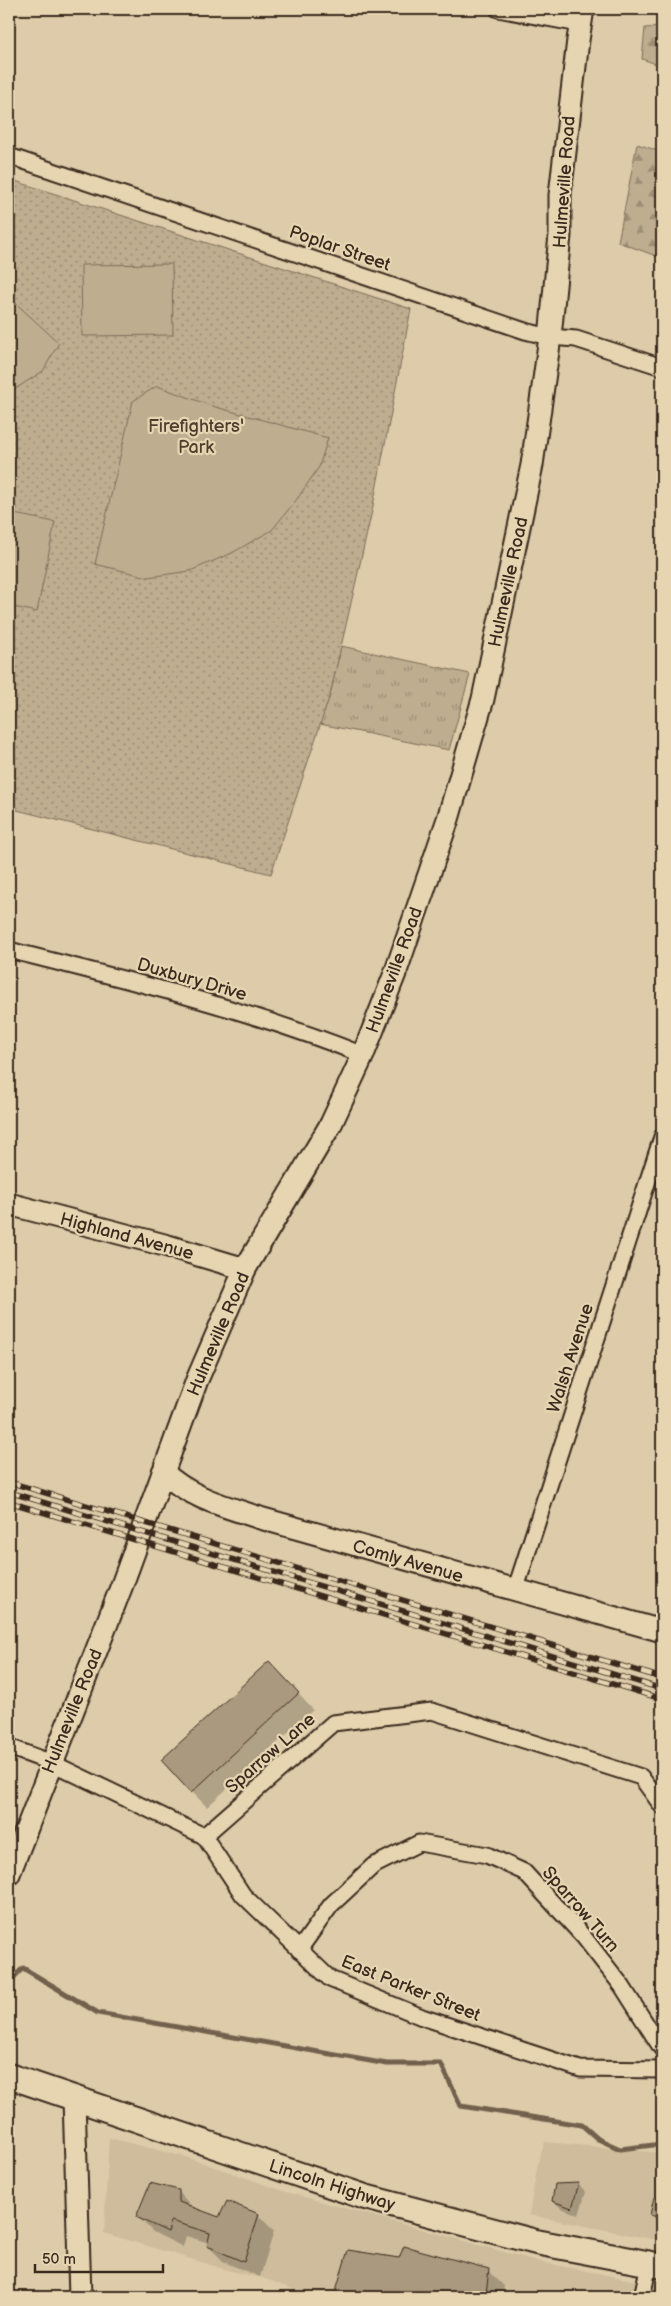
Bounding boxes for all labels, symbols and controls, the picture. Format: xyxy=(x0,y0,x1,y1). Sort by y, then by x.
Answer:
street label: Hulmeville Road xyxy=(549,115,580,249)
street label: Poplar Street xyxy=(286,221,394,276)
park label: Firefighters' Park xyxy=(148,416,244,458)
street label: Hulmeville Road xyxy=(484,515,533,649)
street label: Hulmeville Road xyxy=(362,904,427,1036)
street label: Duxbury Drive xyxy=(135,954,249,1005)
street label: Highland Avenue xyxy=(58,1209,196,1265)
street label: Hulmeville Road xyxy=(183,1269,254,1399)
street label: Walsh Avenue xyxy=(543,1301,598,1415)
street label: Comly Avenue xyxy=(350,1536,466,1587)
street label: Hulmeville Road xyxy=(38,1646,107,1777)
street label: Sparrow Lane xyxy=(221,1708,320,1798)
street label: Sparrow Turn xyxy=(538,1862,624,1957)
street label: East Parker Street xyxy=(338,1951,484,2026)
street label: Lincoln Highway xyxy=(266,2155,398,2216)
scale bar xyxy=(35,2241,162,2273)
text: 50 m xyxy=(42,2250,76,2269)

